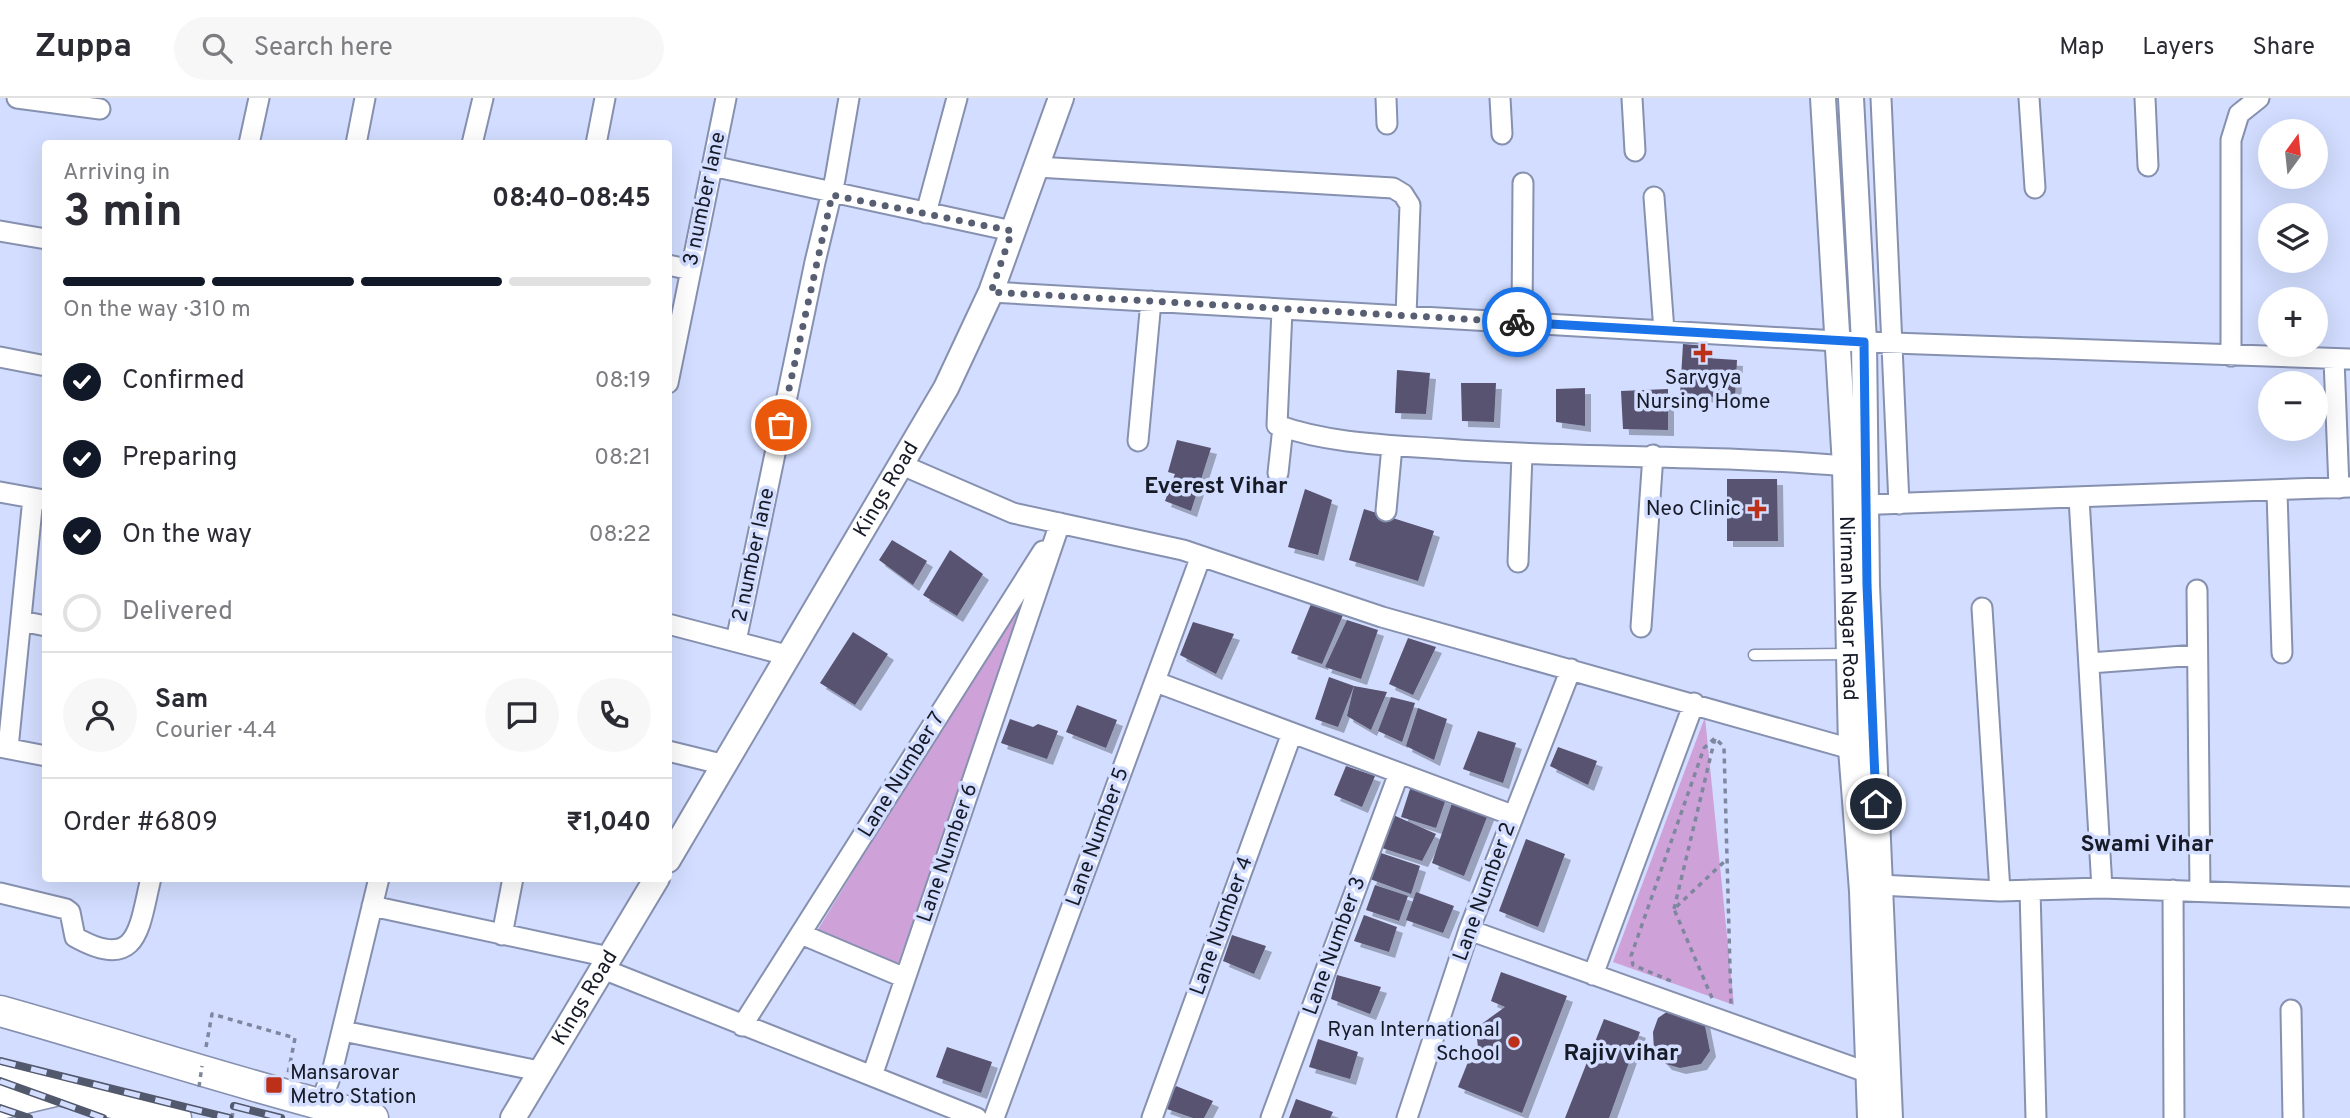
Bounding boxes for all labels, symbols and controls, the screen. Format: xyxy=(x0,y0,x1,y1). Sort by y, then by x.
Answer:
search box xyxy=(174,17,664,80)
text: Zuppa xyxy=(35,27,132,69)
icon: search xyxy=(198,29,236,67)
text: Search here xyxy=(254,32,393,65)
text: Map xyxy=(2059,33,2104,63)
text: Layers xyxy=(2142,33,2214,63)
text: Share xyxy=(2252,33,2315,63)
north arrow xyxy=(2258,119,2328,189)
map controls xyxy=(2258,119,2328,441)
street label: 3 number lane xyxy=(678,130,732,268)
text: Arriving in xyxy=(63,159,170,188)
text: 08:40–08:45 xyxy=(492,183,651,216)
text: 3 min xyxy=(63,184,183,243)
button: layers xyxy=(2258,203,2328,273)
courier xyxy=(1482,287,1552,357)
button: + xyxy=(2258,287,2328,357)
text: On the way · 310 m xyxy=(63,296,251,325)
icon: bike xyxy=(1498,303,1536,341)
marker: Sarvgya Nursing Home xyxy=(1693,343,1713,363)
icon: check xyxy=(63,363,101,401)
text: Confirmed xyxy=(122,365,245,398)
place label: Sarvgya Nursing Home xyxy=(1636,365,1770,416)
text: 08:19 xyxy=(595,367,651,396)
button: − xyxy=(2258,371,2328,441)
pin xyxy=(751,395,811,455)
icon: bag xyxy=(762,406,800,444)
street label: Kings Road xyxy=(848,437,925,542)
icon: check xyxy=(63,440,101,478)
text: Preparing xyxy=(122,442,237,475)
text: 08:21 xyxy=(594,444,651,473)
district label: Everest Vihar xyxy=(1144,473,1288,502)
street label: 2 number lane xyxy=(727,485,781,625)
place label: Neo Clinic xyxy=(1646,496,1741,523)
marker: Neo Clinic xyxy=(1747,499,1767,519)
street label: Nirman Nagar Road xyxy=(1833,516,1863,701)
icon: check xyxy=(63,517,101,555)
text: On the way xyxy=(122,519,252,552)
text: 08:22 xyxy=(589,521,651,550)
text: Delivered xyxy=(122,596,233,629)
button: person xyxy=(63,678,137,752)
button: chat xyxy=(485,678,559,752)
button: phone xyxy=(577,678,651,752)
text: Sam xyxy=(155,684,208,717)
street label: Lane Number 7 xyxy=(853,707,951,843)
text: Courier · 4.4 xyxy=(155,717,277,746)
street label: Lane Number 5 xyxy=(1060,764,1136,910)
pin xyxy=(1846,774,1906,834)
street label: Lane Number 6 xyxy=(912,780,984,926)
icon: home xyxy=(1857,785,1895,823)
text: Order #6809 xyxy=(63,807,218,840)
text: ₹1,040 xyxy=(566,807,651,840)
street label: Lane Number 2 xyxy=(1447,819,1523,965)
district label: Swami Vihar xyxy=(2080,831,2214,860)
street label: Lane Number 4 xyxy=(1184,853,1260,999)
street label: Lane Number 3 xyxy=(1297,873,1373,1019)
street label: Kings Road xyxy=(546,945,624,1051)
place label: Ryan International School xyxy=(1327,1017,1500,1068)
marker: Ryan International School xyxy=(1506,1034,1522,1050)
district label: Rajiv vihar xyxy=(1563,1040,1679,1069)
place label: Mansarovar Metro Station xyxy=(290,1060,417,1111)
marker: Mansarovar Metro Station xyxy=(264,1075,284,1095)

